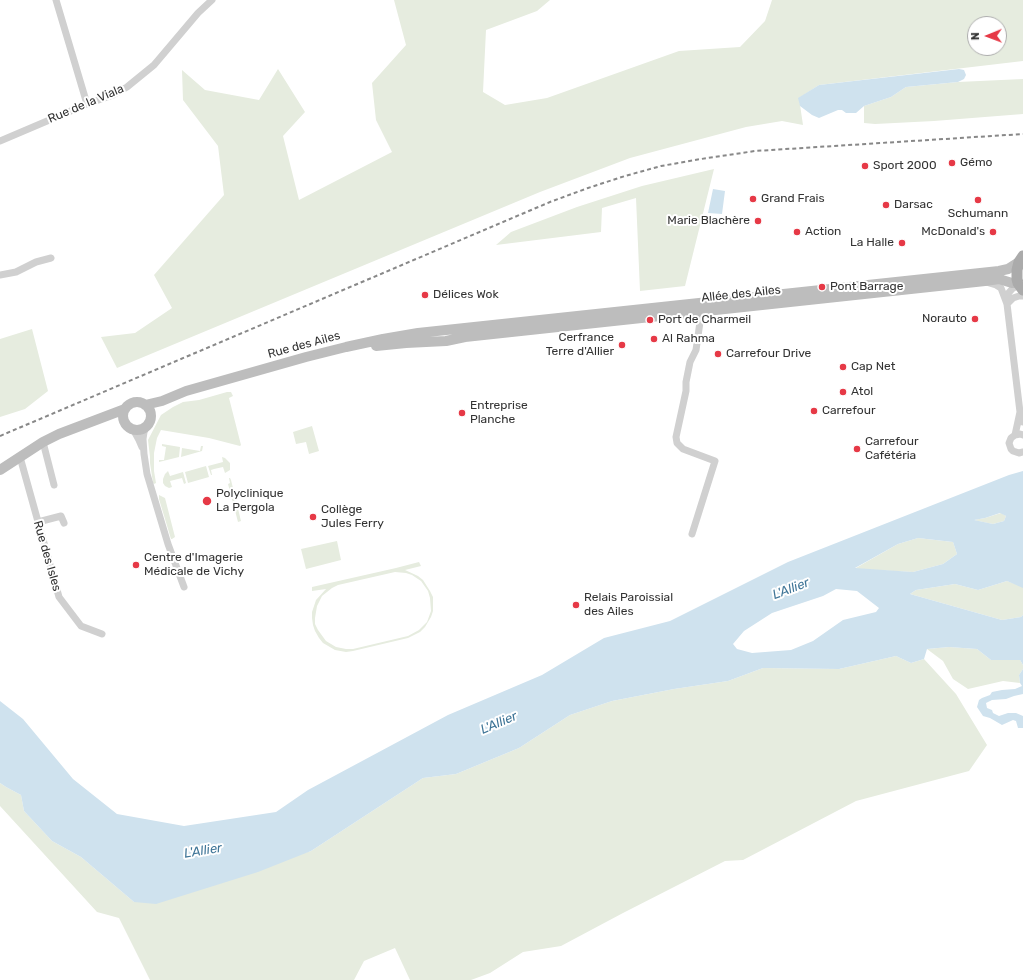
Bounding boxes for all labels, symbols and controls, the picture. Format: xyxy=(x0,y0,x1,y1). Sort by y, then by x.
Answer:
north arrow xyxy=(967,16,1007,56)
text: N xyxy=(969,32,982,40)
street label: Rue de la Viala xyxy=(46,82,126,126)
place label: Gémo xyxy=(960,156,992,170)
marker: Gémo xyxy=(947,158,957,168)
place label: Sport 2000 xyxy=(873,159,937,173)
marker: Sport 2000 xyxy=(860,161,870,171)
place label: Grand Frais xyxy=(761,192,825,206)
marker: Grand Frais xyxy=(748,194,758,204)
marker: Schumann xyxy=(973,195,983,205)
place label: Darsac xyxy=(894,198,933,212)
marker: Darsac xyxy=(881,200,891,210)
place label: Schumann xyxy=(948,207,1008,221)
place label: Marie Blachère xyxy=(667,214,750,228)
marker: Marie Blachère xyxy=(753,216,763,226)
place label: Action xyxy=(805,225,841,239)
place label: McDonald's xyxy=(921,225,985,239)
marker: Action xyxy=(792,227,802,237)
marker: McDonald's xyxy=(988,227,998,237)
place label: La Halle xyxy=(850,236,894,250)
marker: La Halle xyxy=(897,238,907,248)
place label: Pont Barrage xyxy=(830,280,903,294)
marker: Pont Barrage xyxy=(817,282,827,292)
street label: Allée des Ailes xyxy=(701,283,781,305)
place label: Délices Wok xyxy=(433,288,499,302)
marker: Délices Wok xyxy=(420,290,430,300)
place label: Norauto xyxy=(922,312,967,326)
place label: Port de Charmeil xyxy=(658,313,751,327)
marker: Norauto xyxy=(970,314,980,324)
marker: Port de Charmeil xyxy=(645,315,655,325)
street label: Rue des Ailes xyxy=(266,328,342,362)
place label: Cerfrance Terre d'Allier xyxy=(546,331,614,359)
place label: Al Rahma xyxy=(662,332,715,346)
marker: Al Rahma xyxy=(649,334,659,344)
marker: Cerfrance Terre d'Allier xyxy=(617,340,627,350)
place label: Carrefour Drive xyxy=(726,347,811,361)
marker: Carrefour Drive xyxy=(713,349,723,359)
place label: Cap Net xyxy=(851,360,895,374)
marker: Cap Net xyxy=(838,362,848,372)
place label: Atol xyxy=(851,385,873,399)
marker: Atol xyxy=(838,387,848,397)
place label: Entreprise Planche xyxy=(470,399,528,427)
place label: Carrefour xyxy=(822,404,875,418)
marker: Carrefour xyxy=(809,406,819,416)
marker: Entreprise Planche xyxy=(457,408,467,418)
place label: Carrefour Cafétéria xyxy=(865,435,918,463)
marker: Carrefour Cafétéria xyxy=(852,444,862,454)
place label: Polyclinique La Pergola xyxy=(216,487,284,515)
marker: Polyclinique La Pergola xyxy=(201,495,213,507)
place label: Collège Jules Ferry xyxy=(321,503,384,531)
marker: Collège Jules Ferry xyxy=(308,512,318,522)
street label: Rue des Isles xyxy=(30,519,64,593)
place label: Centre d'Imagerie Médicale de Vichy xyxy=(144,551,244,579)
marker: Centre d'Imagerie Médicale de Vichy xyxy=(131,560,141,570)
water label: L'Allier xyxy=(770,575,812,603)
place label: Relais Paroissial des Ailes xyxy=(584,591,673,619)
marker: Relais Paroissial des Ailes xyxy=(571,600,581,610)
water label: L'Allier xyxy=(478,708,520,738)
water label: L'Allier xyxy=(183,840,223,862)

